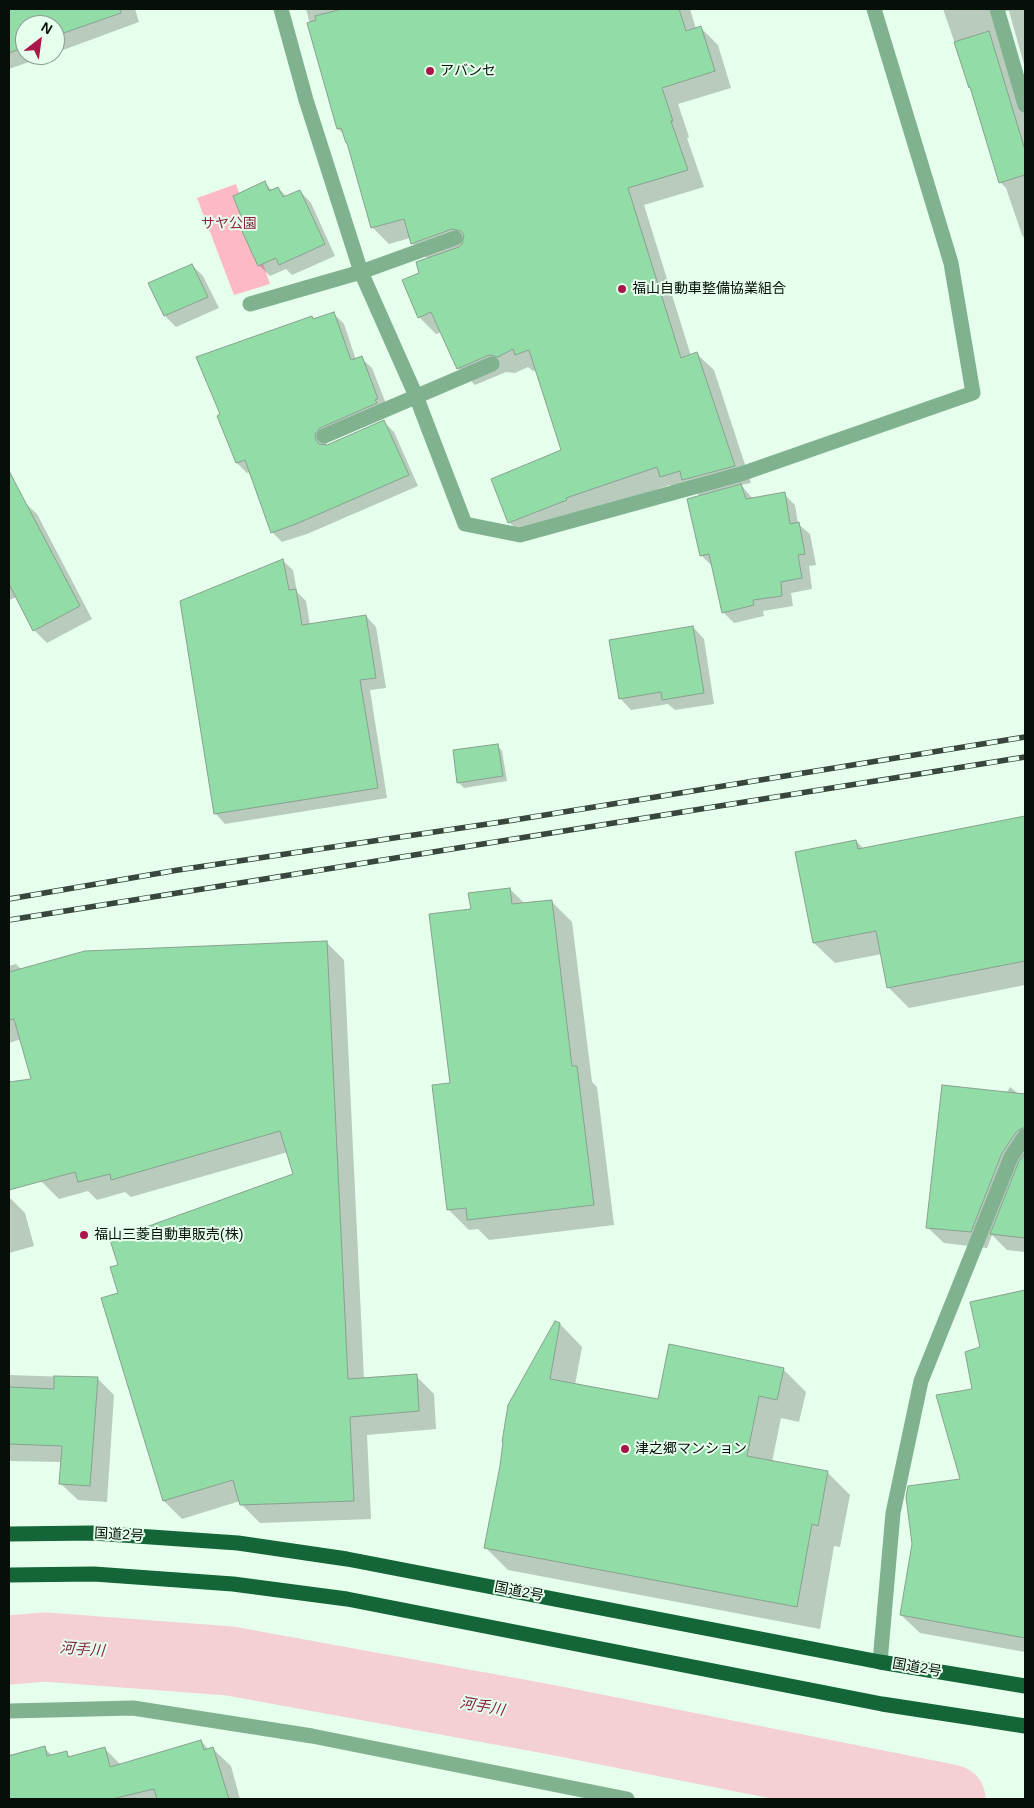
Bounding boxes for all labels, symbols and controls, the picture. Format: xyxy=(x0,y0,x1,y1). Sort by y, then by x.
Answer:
north arrow xyxy=(15,15,65,65)
text: N xyxy=(39,18,55,37)
place label: アバンセ xyxy=(440,63,496,79)
marker: アバンセ xyxy=(424,65,436,77)
park label: サヤ公園 xyxy=(201,216,257,232)
place label: 福山自動車整備協業組合 xyxy=(632,281,786,297)
marker: 福山自動車整備協業組合 xyxy=(616,283,628,295)
place label: 福山三菱自動車販売(株) xyxy=(94,1227,243,1243)
marker: 福山三菱自動車販売(株) xyxy=(78,1229,90,1241)
place label: 津之郷マンション xyxy=(635,1441,747,1457)
marker: 津之郷マンション xyxy=(619,1443,631,1455)
street label: 国道2号 xyxy=(94,1525,144,1545)
street label: 国道2号 xyxy=(493,1579,545,1605)
water label: 河手川 xyxy=(59,1639,105,1661)
street label: 国道2号 xyxy=(891,1655,943,1681)
water label: 河手川 xyxy=(458,1694,506,1720)

